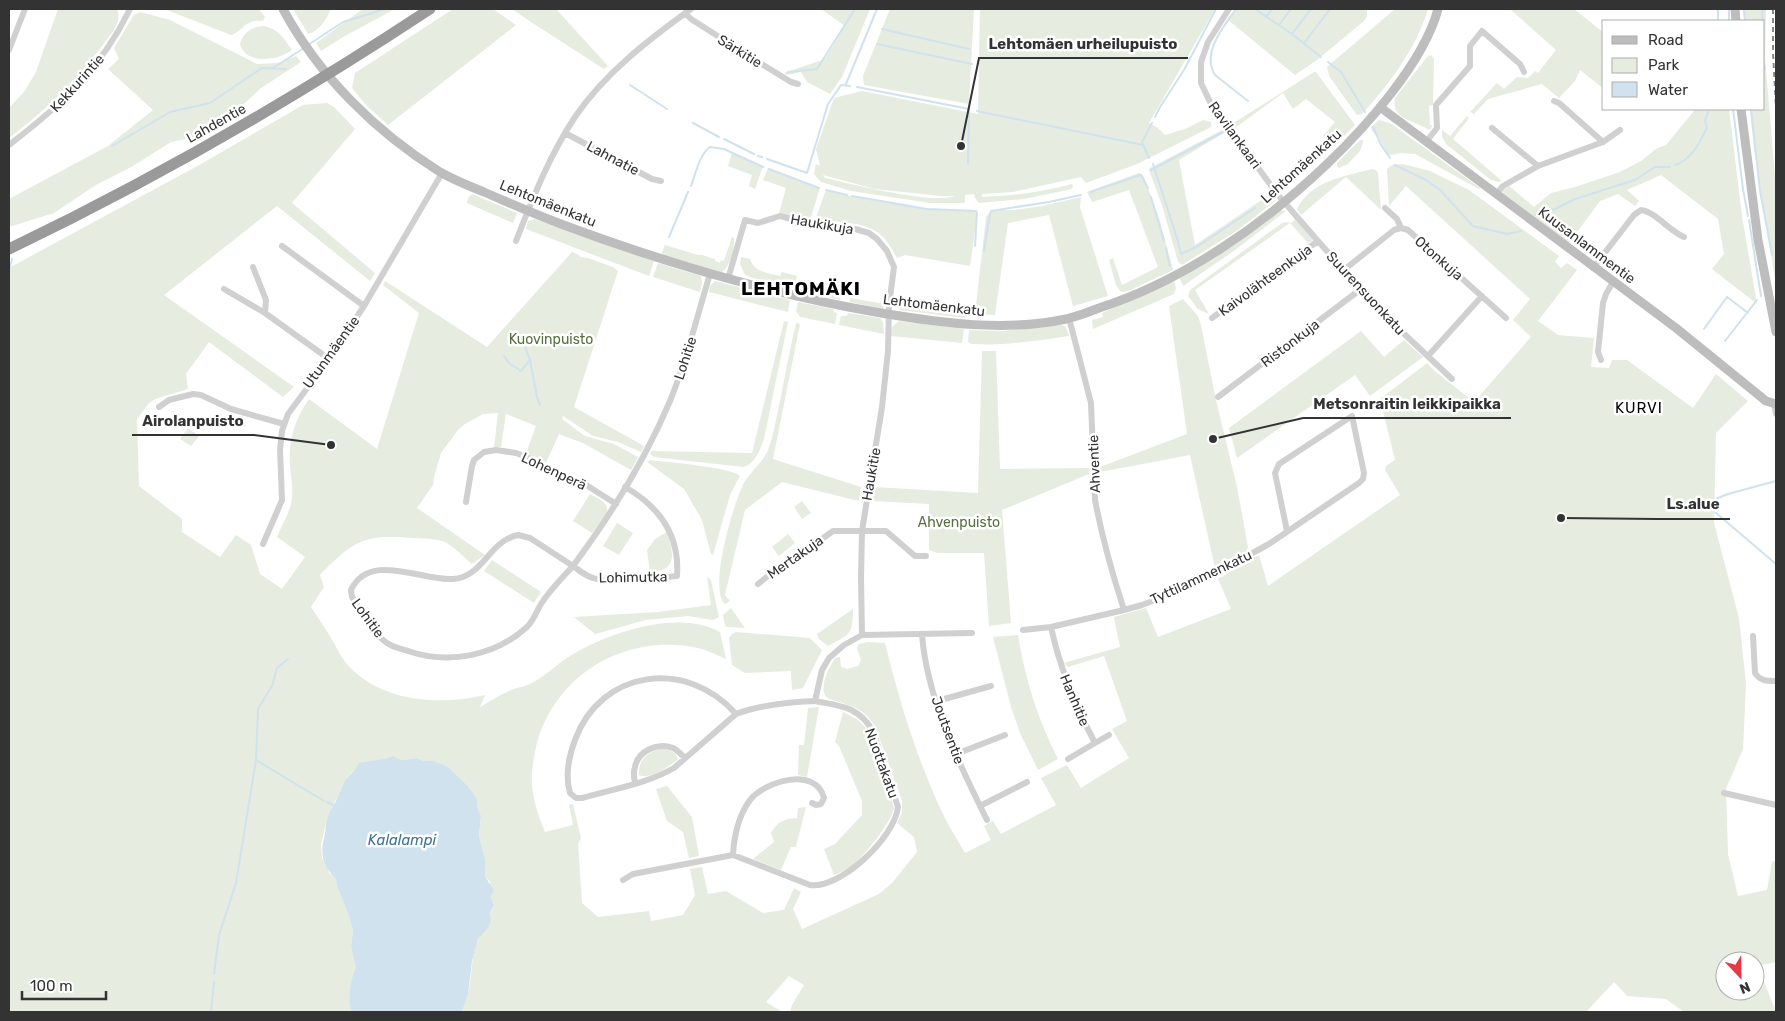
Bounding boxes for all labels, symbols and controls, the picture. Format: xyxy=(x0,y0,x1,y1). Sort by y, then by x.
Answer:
legend xyxy=(1602,20,1765,110)
callout: Lehtomäen urheilupuisto xyxy=(979,28,1188,58)
street label: Särkitie xyxy=(714,31,765,72)
text: Road xyxy=(1648,31,1684,49)
text: Lehtomäen urheilupuisto xyxy=(988,35,1178,53)
street label: Kekkurintie xyxy=(47,51,108,116)
text: Park xyxy=(1648,56,1679,74)
text: Water xyxy=(1648,81,1688,99)
street label: Ravilankaari xyxy=(1205,98,1265,172)
street label: Lahdentie xyxy=(184,100,249,147)
street label: Lehtomäenkatu xyxy=(1258,126,1345,207)
street label: Lahnatie xyxy=(584,138,642,179)
street label: Lehtomäenkatu xyxy=(497,176,599,231)
street label: Kuusanlammentie xyxy=(1535,203,1639,288)
street label: Haukikuja xyxy=(789,211,855,238)
street label: Otonkuja xyxy=(1411,233,1466,284)
street label: Kaivolähteenkuja xyxy=(1215,241,1315,320)
street label: Suurensuonkatu xyxy=(1323,248,1409,339)
district label: LEHTOMÄKI xyxy=(741,277,861,300)
street label: Lehtomäenkatu xyxy=(882,291,986,320)
street label: Utunmäentie xyxy=(299,313,363,392)
street label: Ristonkuja xyxy=(1258,316,1323,371)
park label: Kuovinpuisto xyxy=(509,331,593,348)
street label: Lohitie xyxy=(671,334,700,382)
callout: Metsonraitin leikkipaikka xyxy=(1303,388,1511,418)
text: Metsonraitin leikkipaikka xyxy=(1313,395,1501,413)
district label: KURVI xyxy=(1615,399,1663,417)
callout: Airolanpuisto xyxy=(132,405,254,435)
text: Airolanpuisto xyxy=(142,412,244,430)
street label: Ahventie xyxy=(1085,434,1104,493)
street label: Haukitie xyxy=(858,446,885,502)
street label: Lohenperä xyxy=(519,449,589,494)
callout: Ls.alue xyxy=(1657,489,1730,519)
text: Ls.alue xyxy=(1666,495,1720,513)
park label: Ahvenpuisto xyxy=(918,514,1000,531)
street label: Mertakuja xyxy=(764,532,827,583)
street label: Tyttilammenkatu xyxy=(1148,546,1255,608)
street label: Lohimutka xyxy=(598,568,668,587)
street label: Lohitie xyxy=(348,595,388,641)
street label: Hanhitie xyxy=(1056,672,1093,729)
street label: Joutsentie xyxy=(927,694,968,767)
street label: Nuottakatu xyxy=(861,726,902,801)
water label: Kalalampi xyxy=(368,831,437,849)
north arrow xyxy=(1715,951,1765,1001)
scale bar xyxy=(22,968,106,1000)
text: 100 m xyxy=(30,977,72,995)
text: N xyxy=(1737,978,1753,997)

